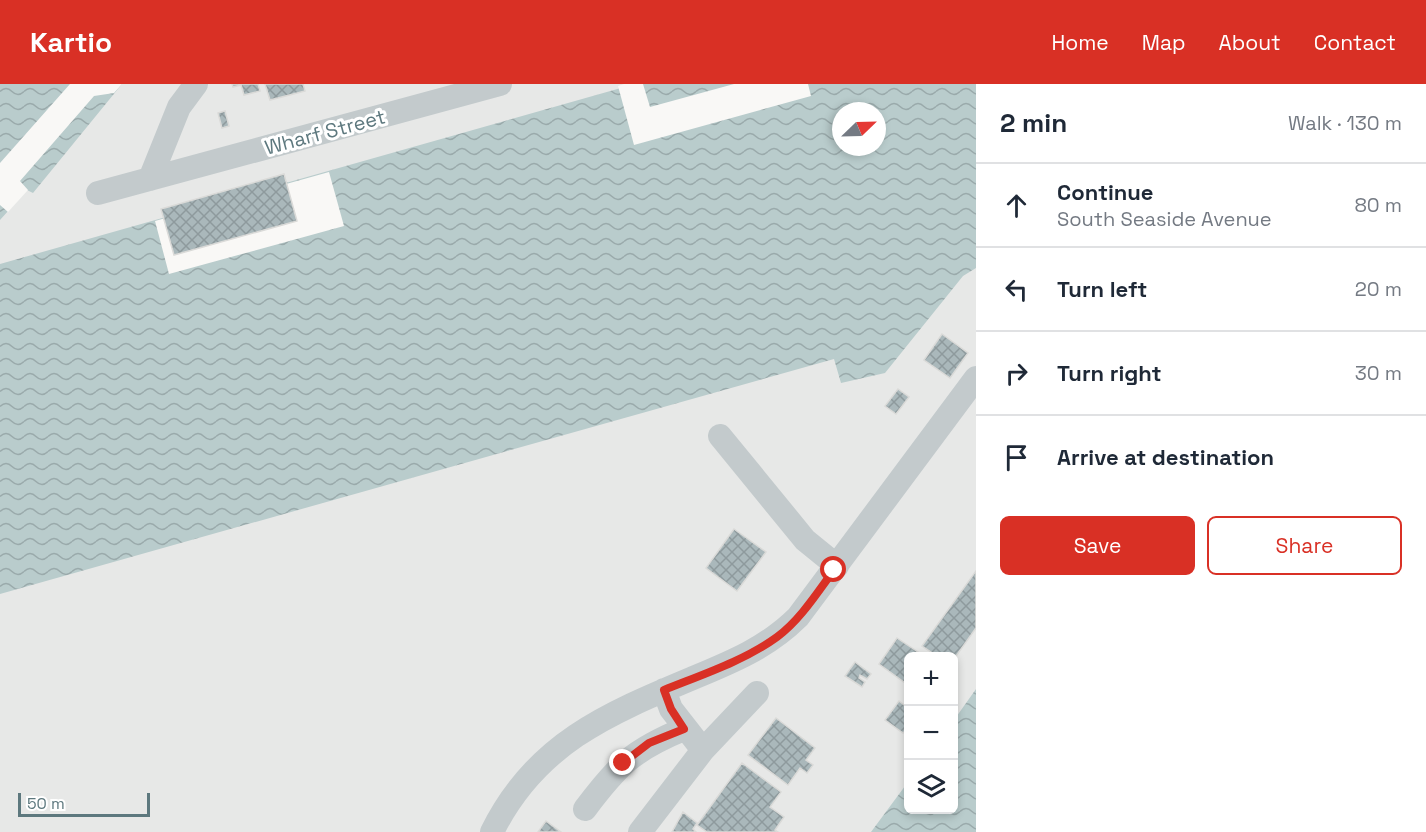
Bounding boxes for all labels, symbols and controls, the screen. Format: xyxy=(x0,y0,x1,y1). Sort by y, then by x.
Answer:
text: Kartio xyxy=(30,24,112,60)
text: Home xyxy=(1051,29,1109,56)
text: Map xyxy=(1142,29,1186,56)
text: About xyxy=(1219,29,1281,56)
text: Contact xyxy=(1314,29,1396,56)
north arrow xyxy=(832,102,886,156)
street label: Wharf Street xyxy=(262,103,388,161)
text: 2 min xyxy=(1000,106,1067,140)
text: Walk · 130 m xyxy=(1288,110,1402,136)
text: Continue xyxy=(1057,178,1153,206)
icon: ahead xyxy=(1000,189,1033,222)
text: 80 m xyxy=(1354,192,1402,218)
text: South Seaside Avenue xyxy=(1057,206,1272,232)
icon: left xyxy=(1000,273,1033,306)
text: Turn left xyxy=(1057,275,1147,303)
text: 20 m xyxy=(1355,276,1402,302)
icon: right xyxy=(1000,357,1033,390)
text: Turn right xyxy=(1057,359,1162,387)
text: 30 m xyxy=(1355,360,1402,386)
icon: arrive xyxy=(1000,441,1033,474)
text: Arrive at destination xyxy=(1057,443,1274,471)
button: Save xyxy=(1000,516,1195,575)
button: Share xyxy=(1207,516,1402,575)
route start xyxy=(820,556,846,582)
map controls xyxy=(904,652,958,814)
button: + xyxy=(904,652,958,706)
button: − xyxy=(904,706,958,760)
route end xyxy=(609,749,635,775)
button: layers xyxy=(904,760,958,814)
scale bar xyxy=(18,790,150,818)
text: 50 m xyxy=(27,793,65,814)

